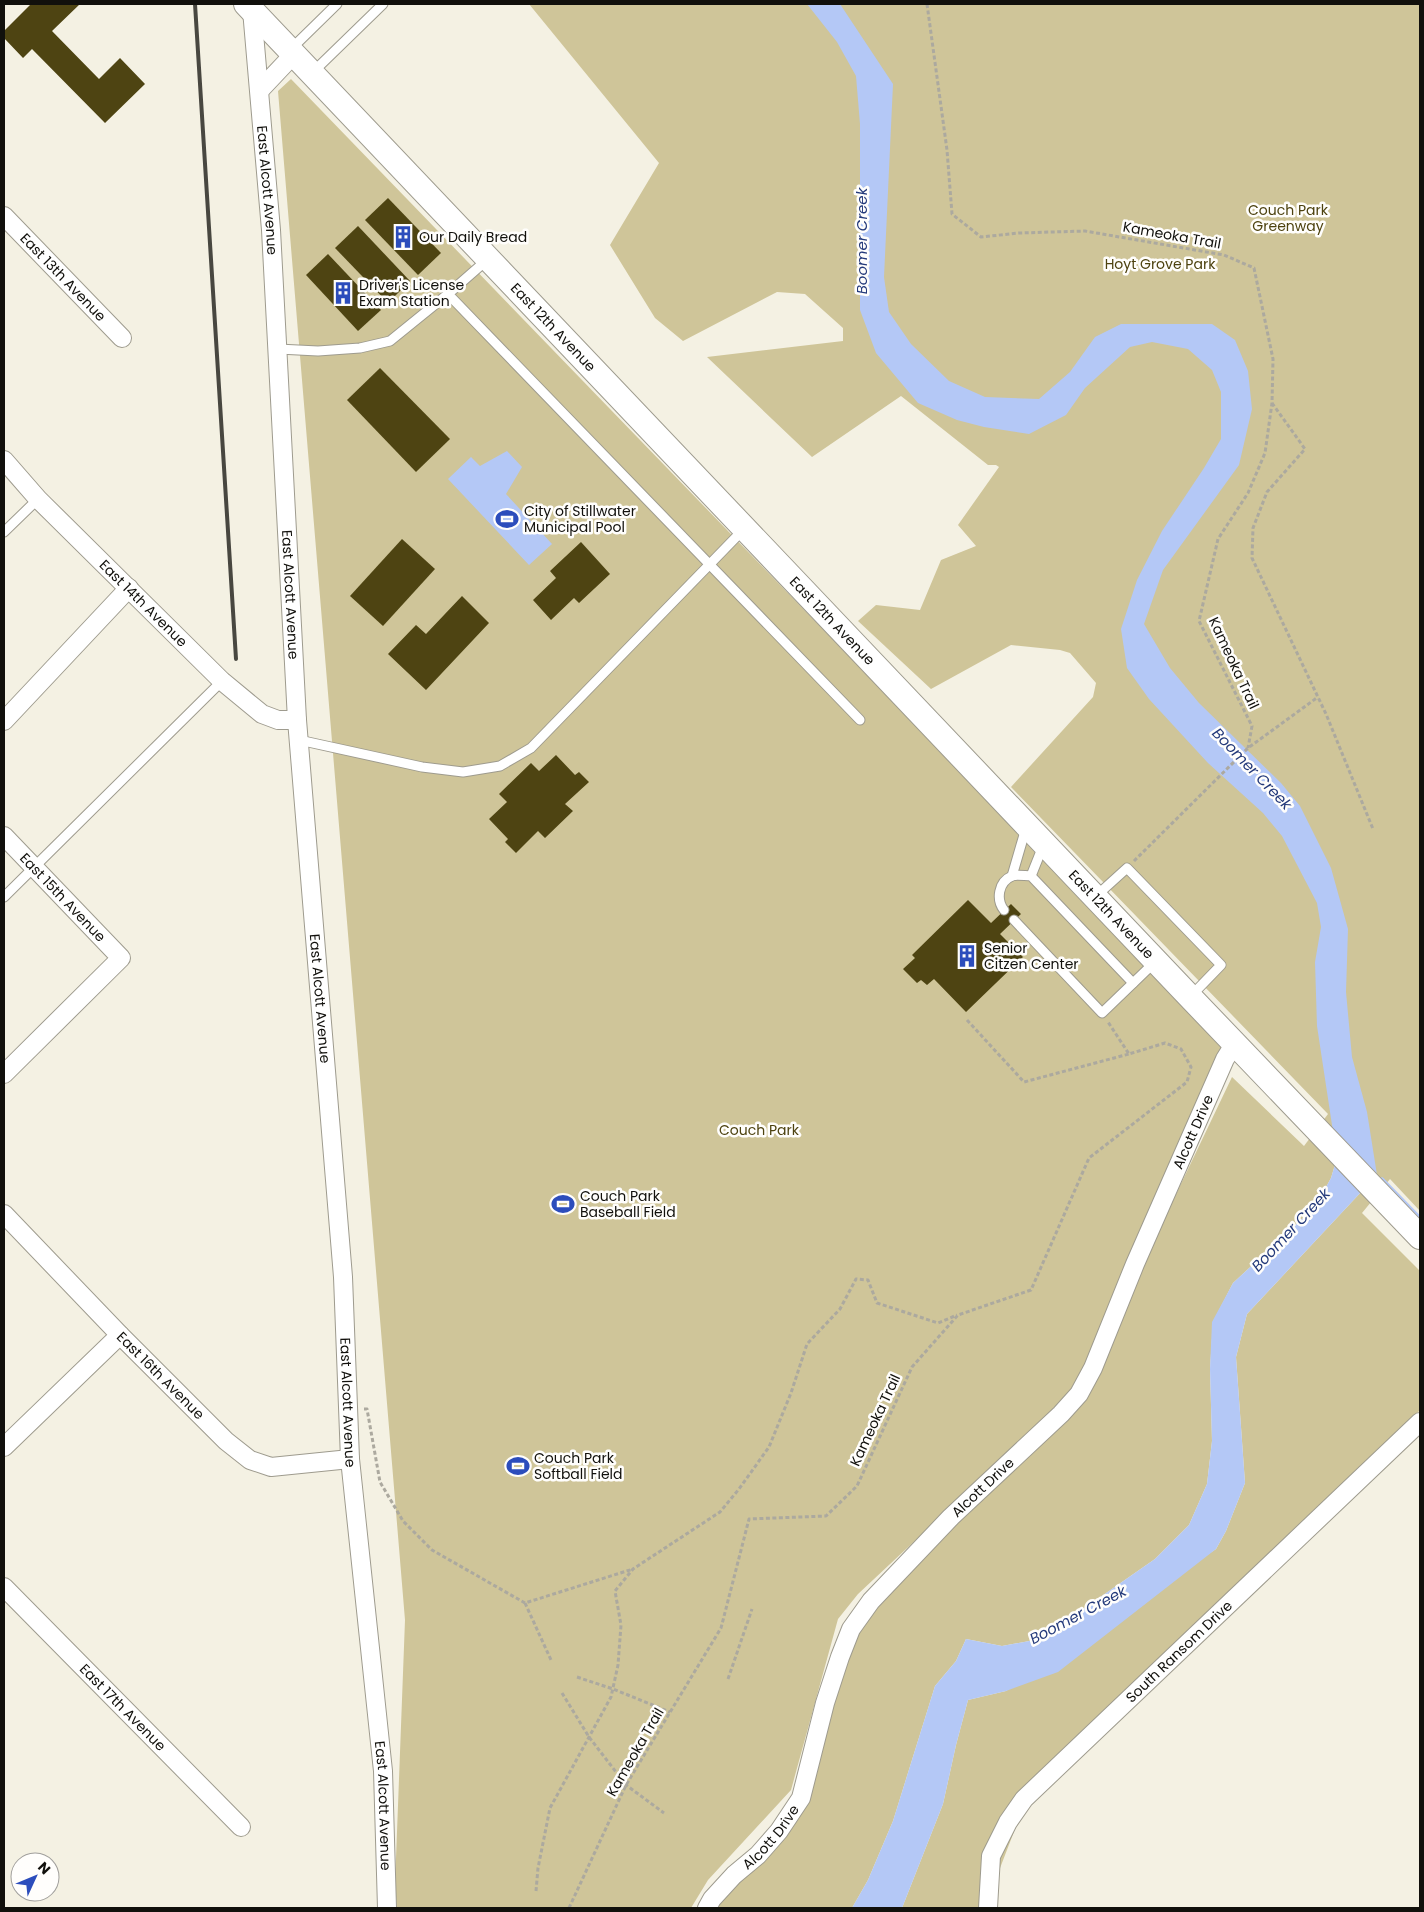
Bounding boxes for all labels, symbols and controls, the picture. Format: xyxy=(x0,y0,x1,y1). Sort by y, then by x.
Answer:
street label: East Alcott Avenue xyxy=(252,125,282,256)
water label: Boomer Creek xyxy=(851,186,872,294)
park label: Couch Park Greenway xyxy=(1248,200,1329,236)
street label: Kameoka Trail xyxy=(1121,217,1223,253)
building icon: Our Daily Bread xyxy=(390,224,416,250)
place label: Our Daily Bread xyxy=(419,227,527,247)
street label: East 13th Avenue xyxy=(16,228,111,326)
park label: Hoyt Grove Park xyxy=(1105,254,1216,274)
place label: Driver's License Exam Station xyxy=(359,275,465,311)
street label: East 12th Avenue xyxy=(506,278,601,376)
building icon: Driver's License Exam Station xyxy=(330,280,356,306)
place label: City of Stillwater Municipal Pool xyxy=(524,501,636,537)
sports icon: City of Stillwater Municipal Pool xyxy=(494,506,520,532)
street label: East Alcott Avenue xyxy=(277,529,304,660)
street label: East 14th Avenue xyxy=(95,555,192,652)
street label: East 12th Avenue xyxy=(785,572,880,670)
street label: Kameoka Trail xyxy=(1204,614,1264,712)
water label: Boomer Creek xyxy=(1208,723,1298,815)
street label: East 15th Avenue xyxy=(15,848,111,947)
street label: East 12th Avenue xyxy=(1064,865,1159,963)
street label: East Alcott Avenue xyxy=(305,933,335,1064)
place label: Senior Citzen Center xyxy=(984,938,1079,974)
building icon: Senior Citzen Center xyxy=(954,943,980,969)
street label: Alcott Drive xyxy=(1168,1091,1218,1172)
park label: Couch Park xyxy=(719,1120,800,1140)
water label: Boomer Creek xyxy=(1247,1183,1336,1276)
place label: Couch Park Baseball Field xyxy=(580,1186,676,1222)
sports icon: Couch Park Baseball Field xyxy=(550,1191,576,1217)
street label: East 16th Avenue xyxy=(112,1327,209,1424)
street label: East Alcott Avenue xyxy=(335,1337,361,1469)
street label: Kameoka Trail xyxy=(845,1371,905,1469)
place label: Couch Park Softball Field xyxy=(534,1448,623,1484)
sports icon: Couch Park Softball Field xyxy=(505,1453,531,1479)
street label: Alcott Drive xyxy=(947,1453,1019,1522)
water label: Boomer Creek xyxy=(1026,1580,1131,1649)
street label: South Ransom Drive xyxy=(1121,1596,1237,1707)
street label: East 17th Avenue xyxy=(75,1659,171,1756)
street label: Kameoka Trail xyxy=(601,1704,669,1800)
street label: East Alcott Avenue xyxy=(370,1740,396,1871)
street label: Alcott Drive xyxy=(738,1800,804,1874)
north arrow xyxy=(10,1852,60,1902)
text: N xyxy=(34,1857,55,1879)

